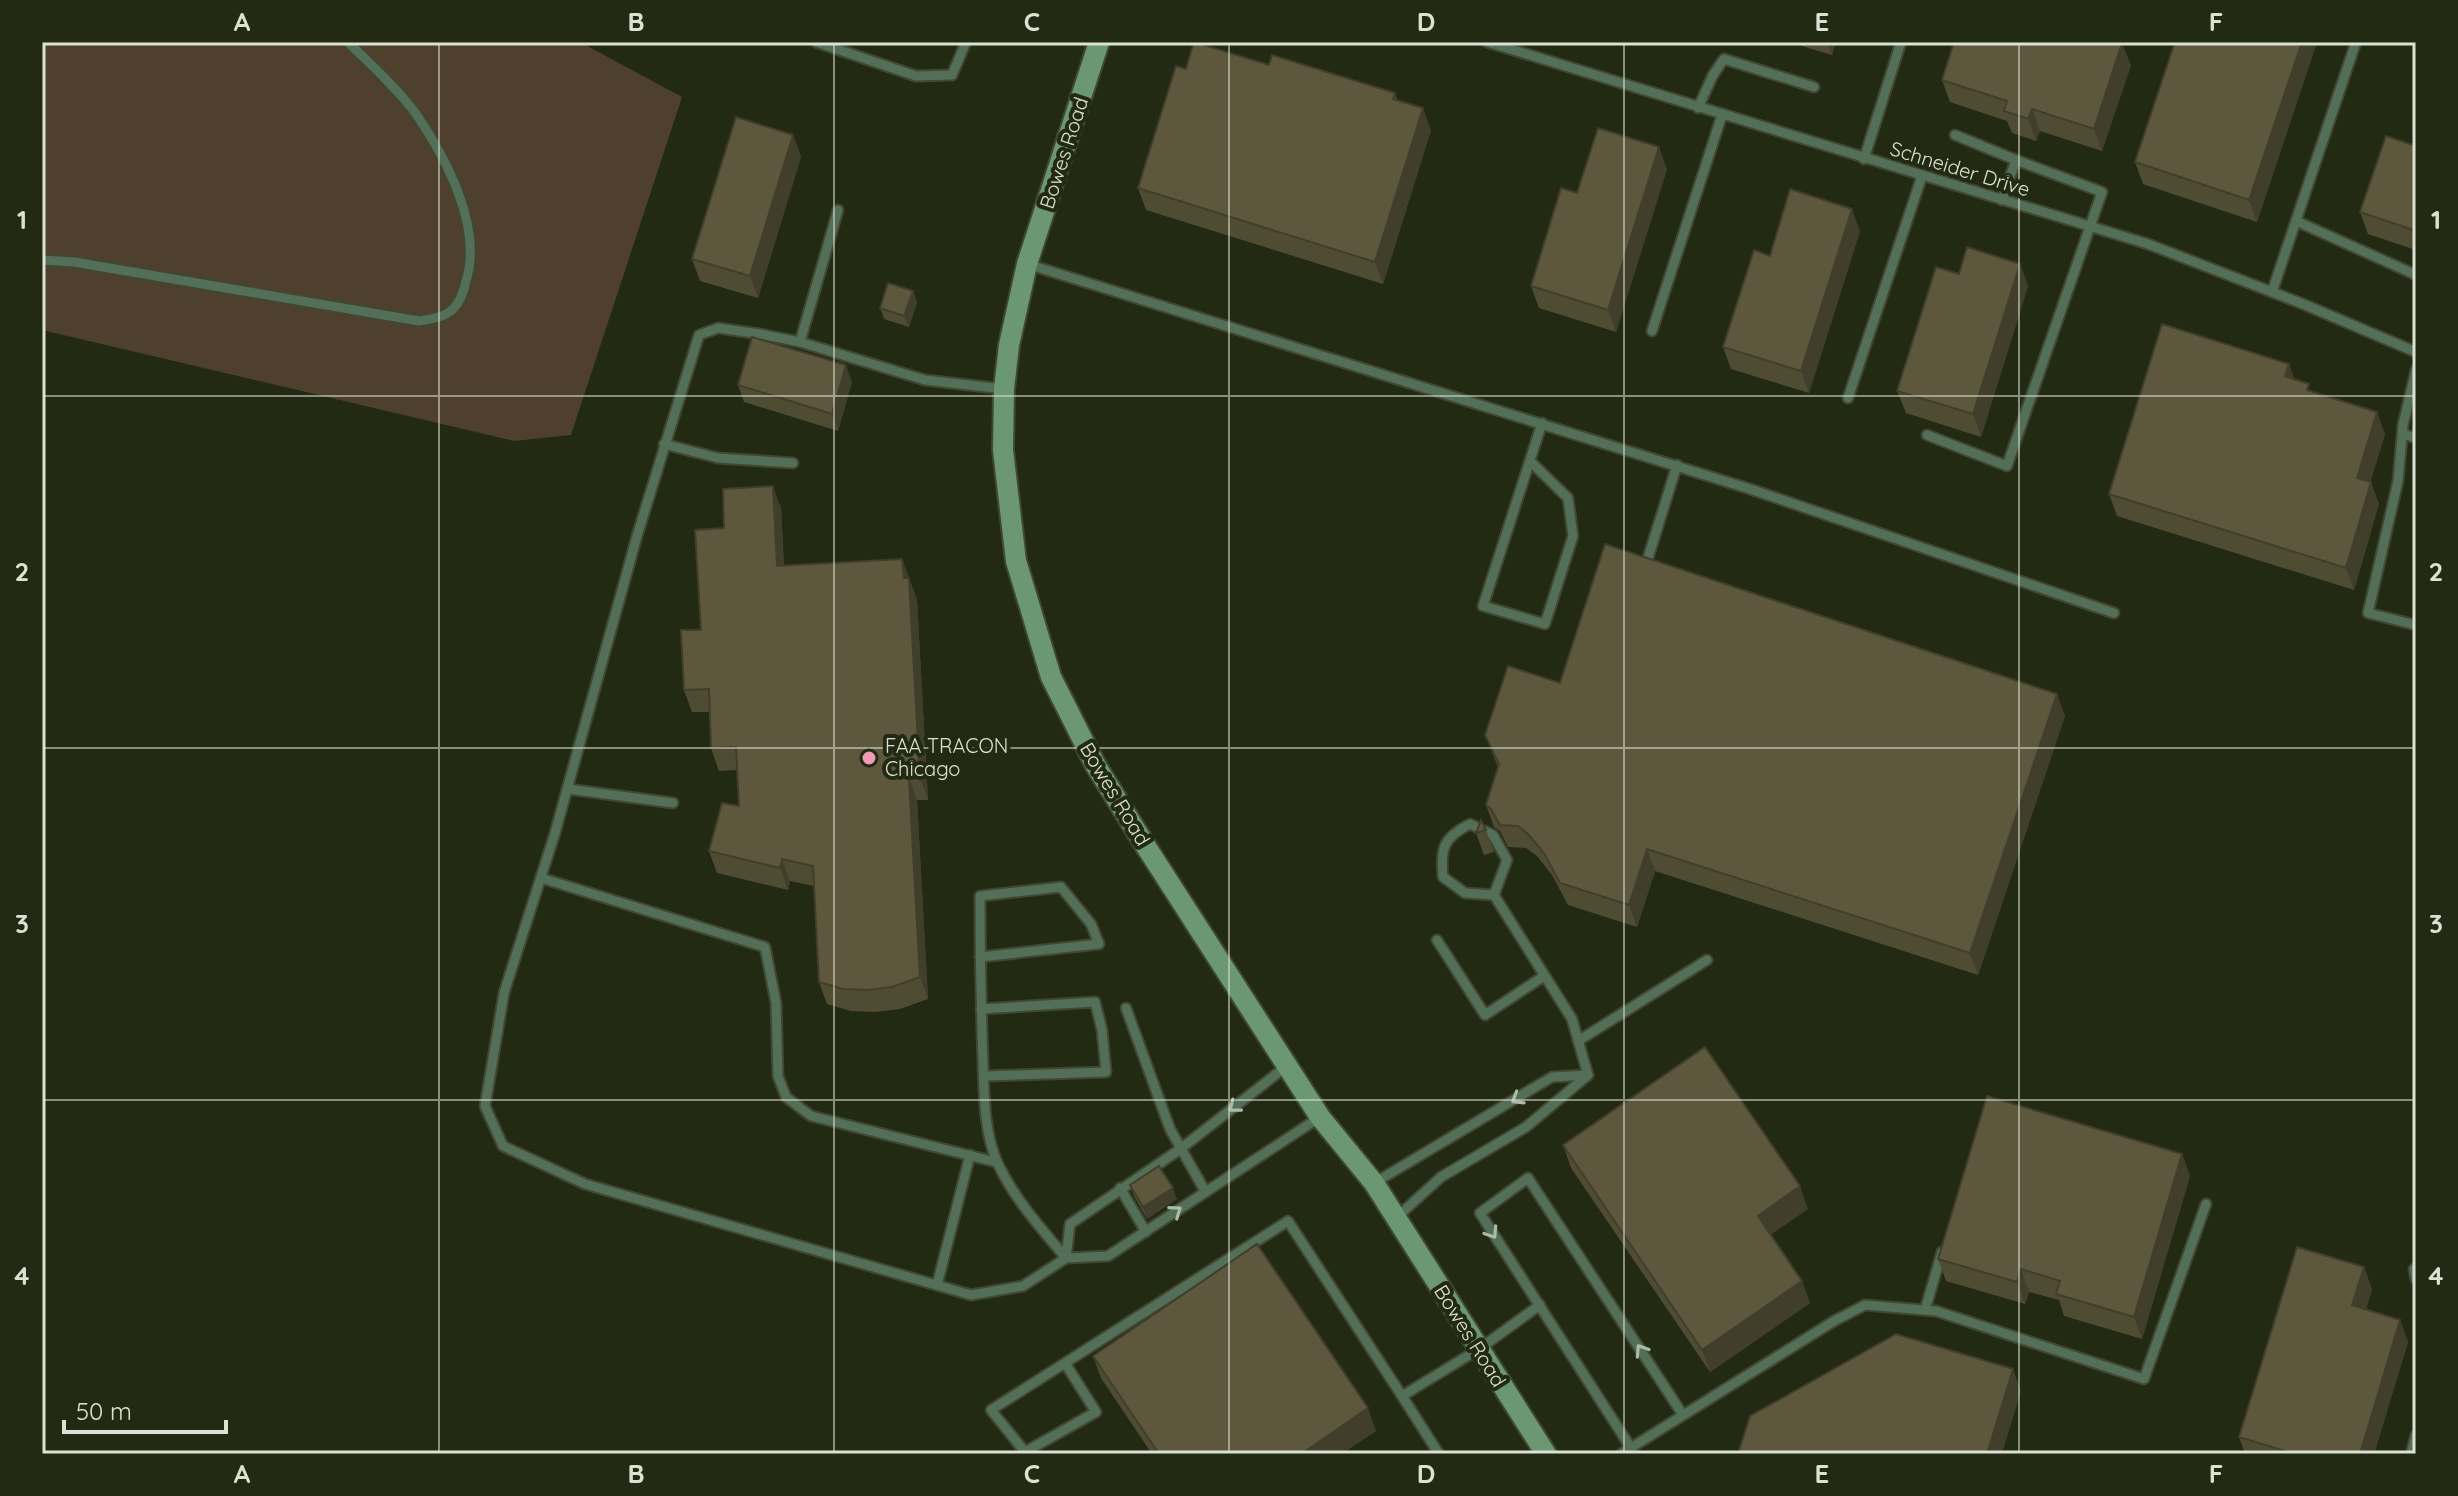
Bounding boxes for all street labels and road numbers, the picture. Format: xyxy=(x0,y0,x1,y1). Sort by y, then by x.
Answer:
street label: Bowes Road xyxy=(1034,94,1093,212)
street label: Schneider Drive xyxy=(1887,135,2033,202)
street label: Bowes Road xyxy=(1075,738,1156,850)
street label: Bowes Road xyxy=(1429,1280,1512,1391)

